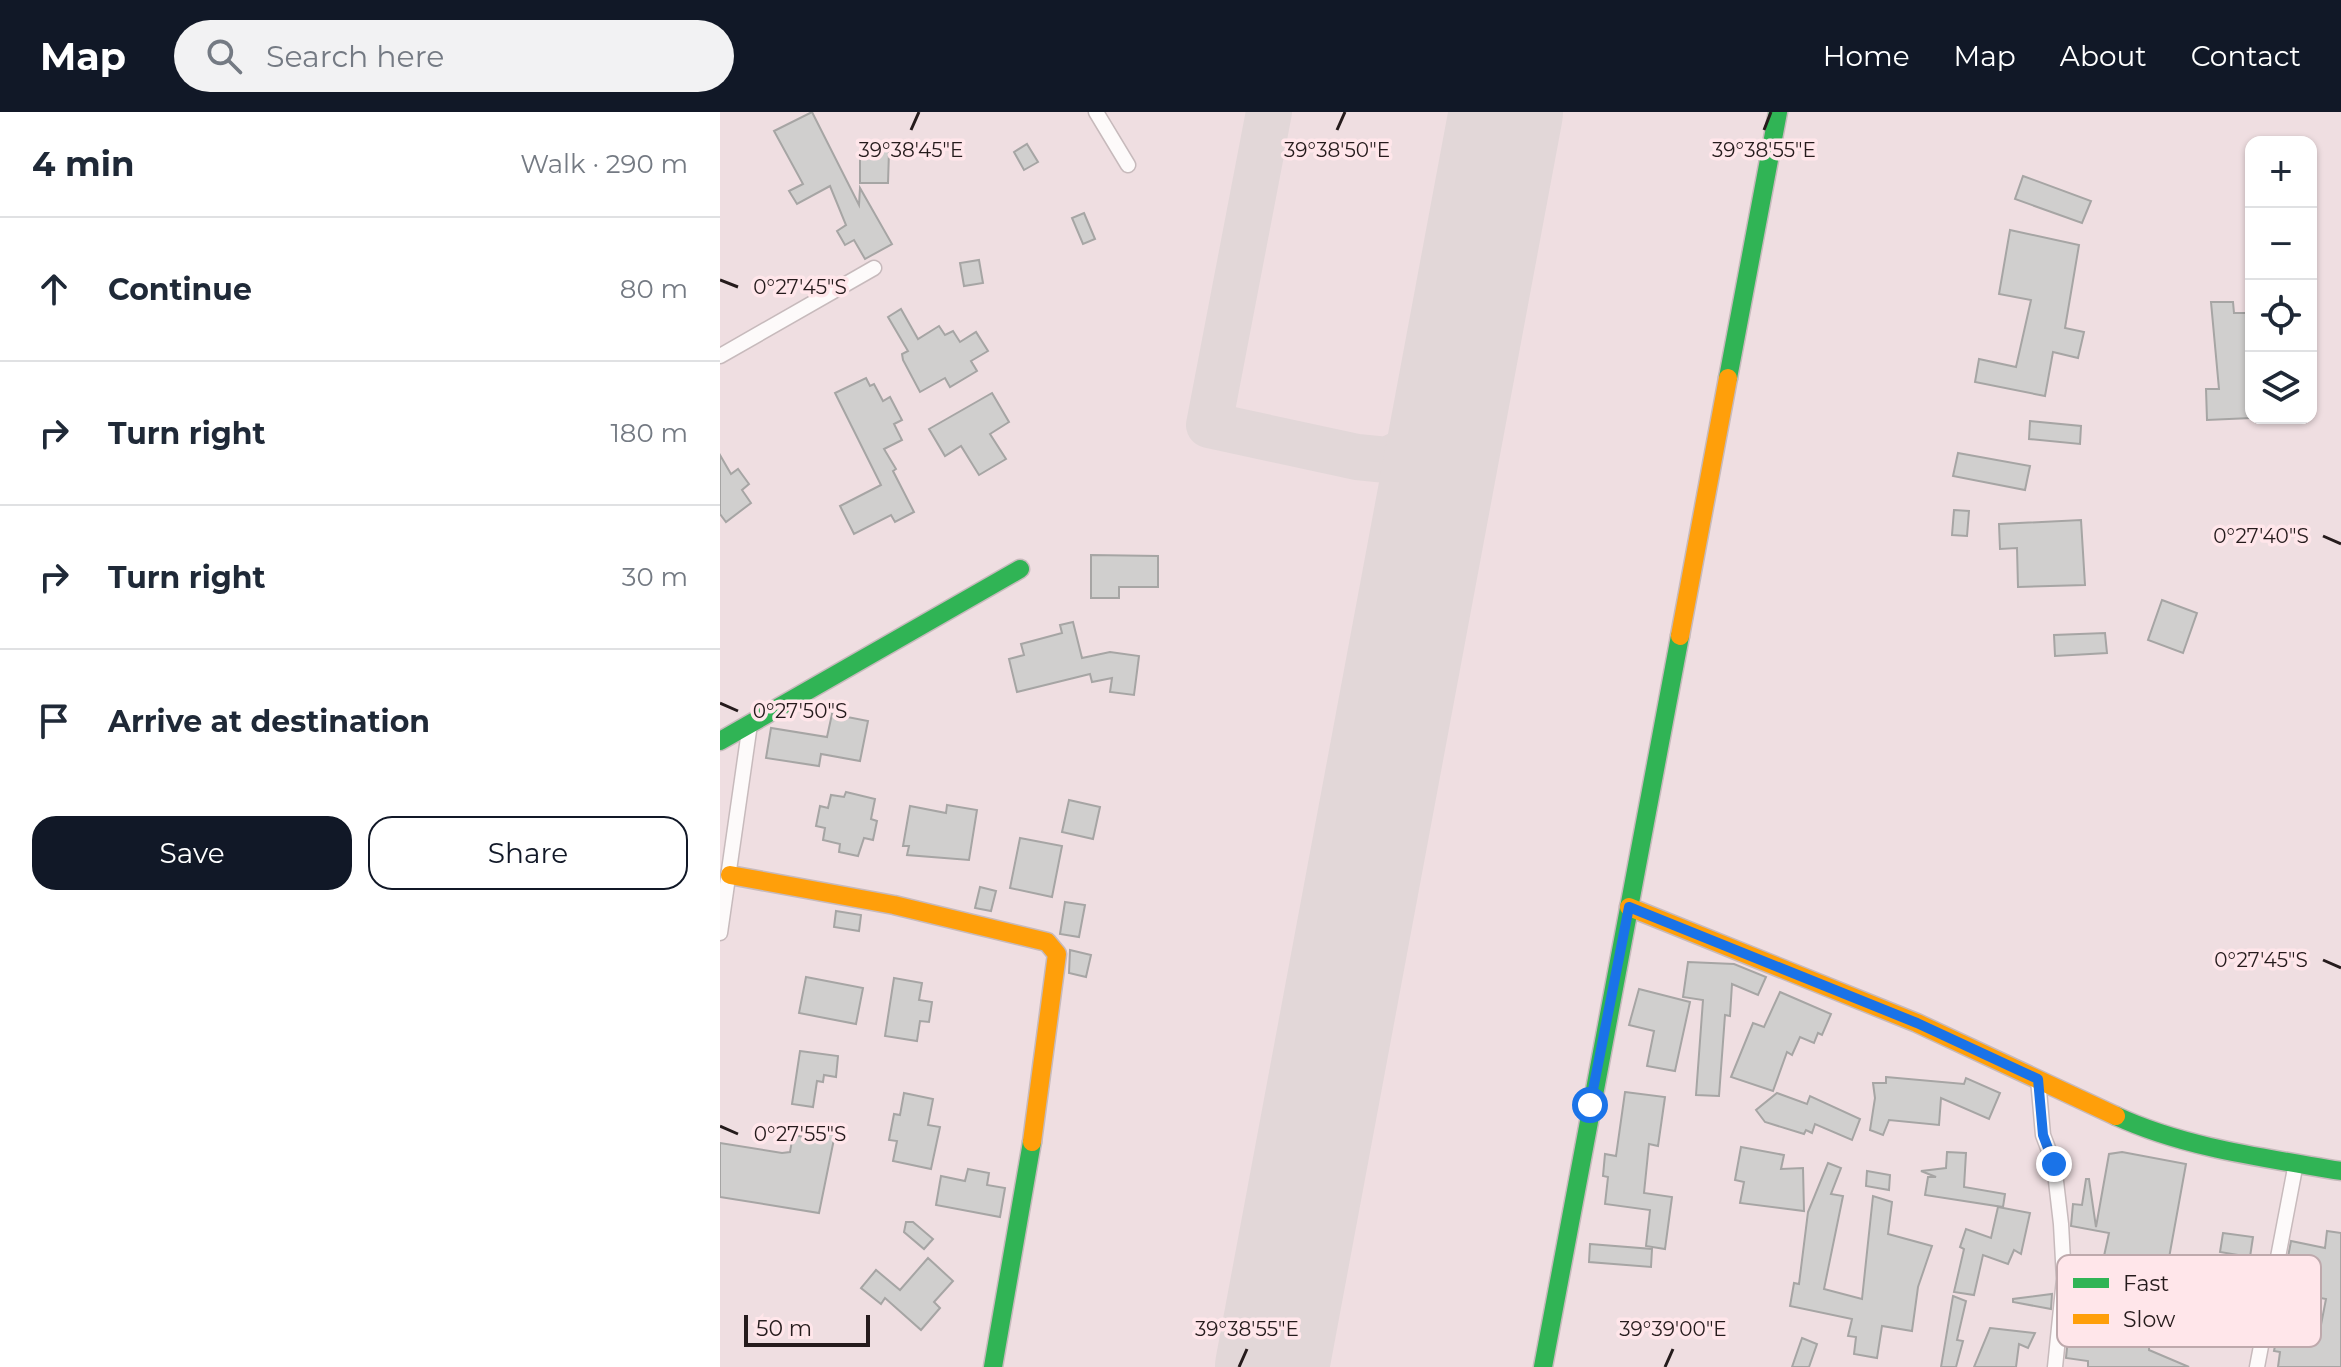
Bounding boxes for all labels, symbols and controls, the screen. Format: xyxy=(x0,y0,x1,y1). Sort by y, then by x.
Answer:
search box xyxy=(174,20,734,92)
text: Map xyxy=(40,33,126,80)
icon: search xyxy=(202,34,246,78)
text: Search here xyxy=(266,38,444,75)
text: Home xyxy=(1823,39,1910,73)
text: Map xyxy=(1954,39,2016,73)
text: About xyxy=(2060,39,2147,73)
text: Contact xyxy=(2191,39,2301,73)
map controls xyxy=(2245,136,2317,424)
button: + xyxy=(2245,136,2317,208)
text: 39°38'45"E xyxy=(859,138,963,162)
text: 39°38'50"E xyxy=(1284,138,1390,162)
text: 39°38'55"E xyxy=(1712,138,1816,162)
text: 4 min xyxy=(32,143,134,185)
text: Walk · 290 m xyxy=(520,148,688,180)
button: − xyxy=(2245,208,2317,280)
icon: ahead xyxy=(32,267,76,311)
text: Continue xyxy=(108,271,252,308)
text: 80 m xyxy=(620,273,688,305)
text: 0°27'45"S xyxy=(753,275,847,299)
button: locate xyxy=(2245,280,2317,352)
button: layers xyxy=(2245,352,2317,424)
icon: right xyxy=(32,411,76,455)
text: Turn right xyxy=(108,415,265,452)
text: 180 m xyxy=(610,417,688,449)
text: 0°27'40"S xyxy=(2213,524,2309,548)
icon: right xyxy=(32,555,76,599)
text: Turn right xyxy=(108,559,265,596)
text: 30 m xyxy=(622,561,688,593)
icon: arrive xyxy=(32,699,76,743)
text: 0°27'50"S xyxy=(753,699,847,723)
text: Arrive at destination xyxy=(108,703,430,740)
button: Save xyxy=(32,816,352,890)
button: Share xyxy=(368,816,688,890)
text: 0°27'45"S xyxy=(2214,948,2308,972)
route start xyxy=(1572,1087,1608,1123)
text: 0°27'55"S xyxy=(754,1122,846,1146)
route end xyxy=(2036,1146,2072,1182)
legend xyxy=(2057,1255,2321,1347)
text: Fast xyxy=(2123,1270,2169,1297)
text: Slow xyxy=(2123,1306,2176,1333)
scale bar xyxy=(744,1311,870,1347)
text: 50 m xyxy=(756,1315,812,1342)
text: 39°38'55"E xyxy=(1195,1317,1299,1341)
text: 39°39'00"E xyxy=(1619,1317,1727,1341)

